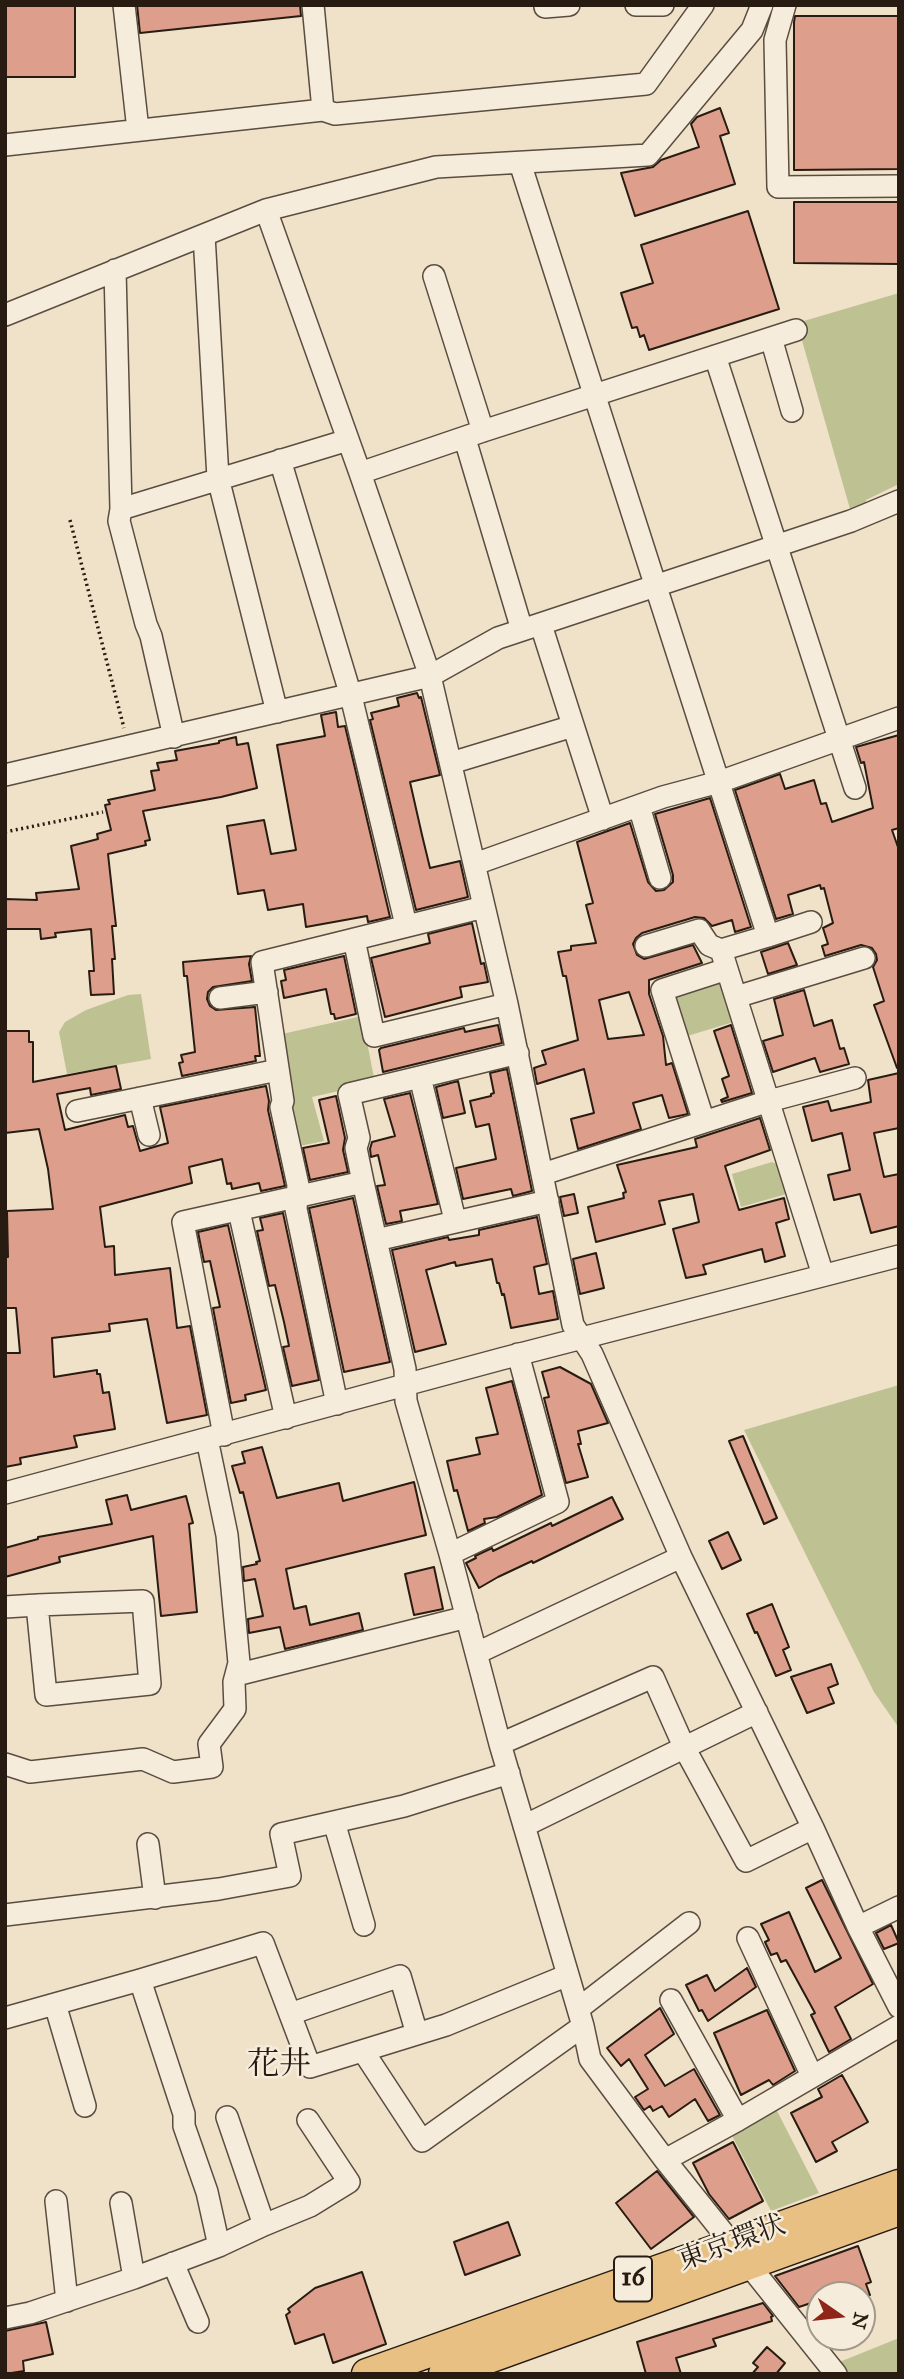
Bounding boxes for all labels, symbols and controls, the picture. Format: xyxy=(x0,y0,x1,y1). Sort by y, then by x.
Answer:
district label: 花井 xyxy=(247,2047,311,2085)
street label: 東京環状 xyxy=(674,2209,790,2279)
road number: 16 xyxy=(614,2256,652,2302)
north arrow xyxy=(806,2281,876,2351)
text: N xyxy=(847,2310,873,2331)

